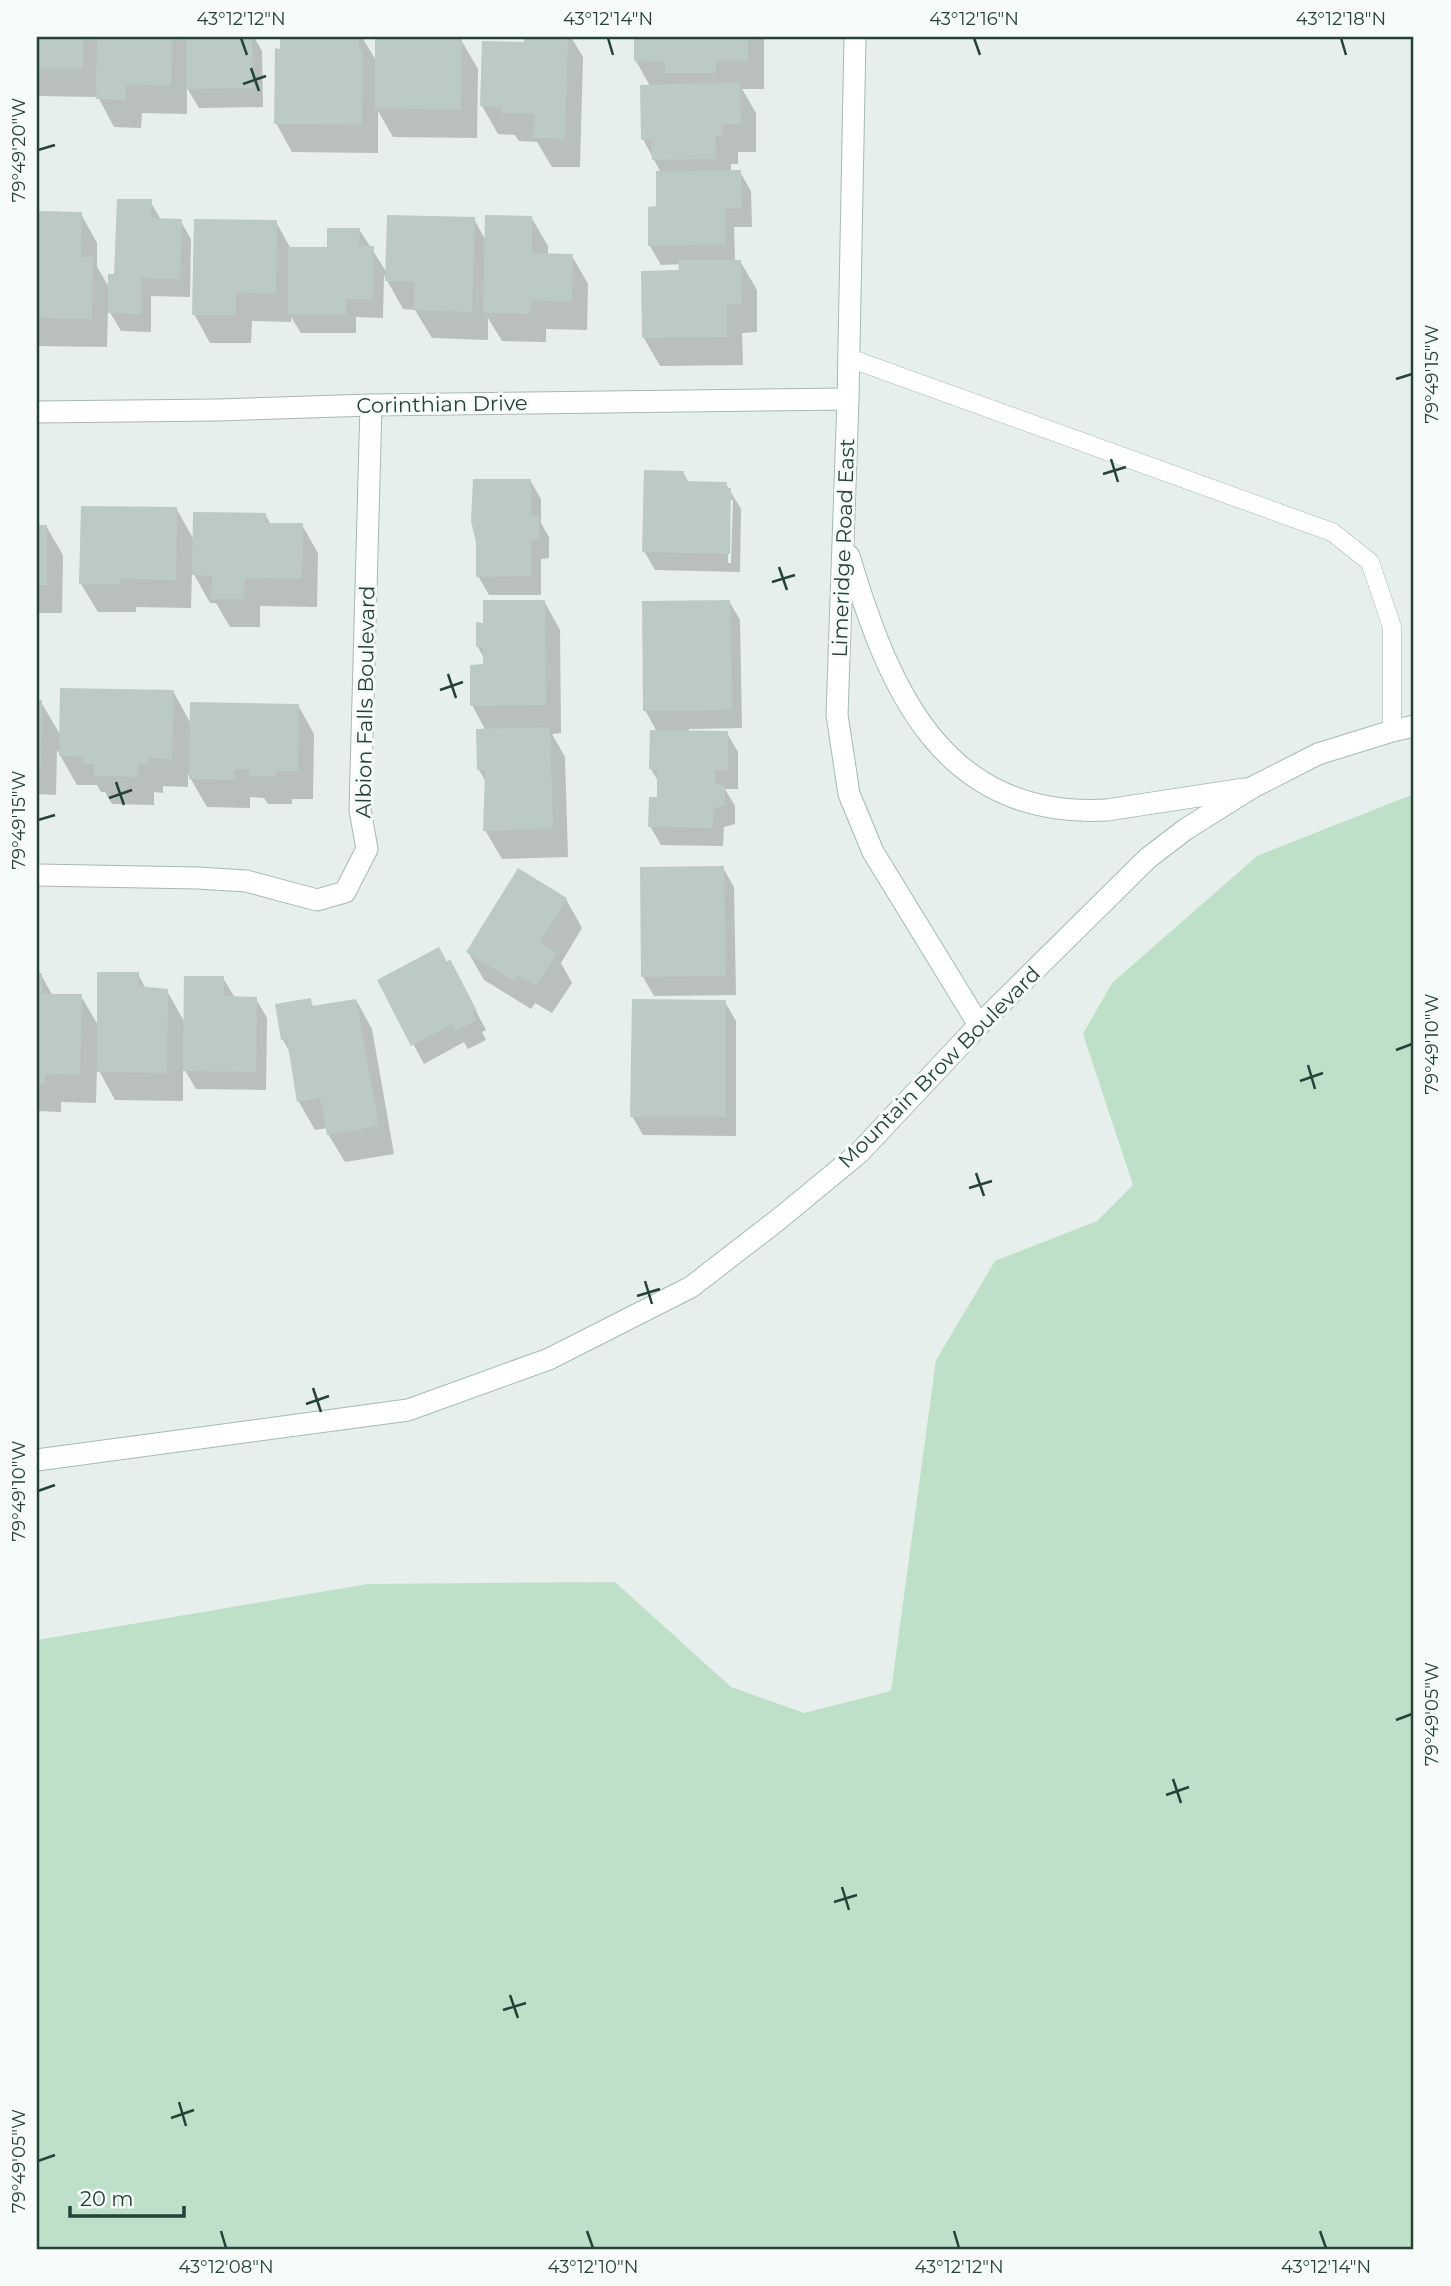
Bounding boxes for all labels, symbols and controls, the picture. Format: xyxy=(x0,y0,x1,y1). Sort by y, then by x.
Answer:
text: 43°12'12"N xyxy=(196,8,286,30)
text: 43°12'14"N xyxy=(563,8,653,30)
text: 43°12'16"N xyxy=(929,8,1019,30)
text: 43°12'18"N xyxy=(1296,8,1386,30)
text: 79°49'20"W xyxy=(8,98,30,202)
text: 79°49'15"W xyxy=(1421,324,1443,424)
street label: Corinthian Drive xyxy=(356,390,528,418)
street label: Limeridge Road East xyxy=(827,438,859,658)
street label: Albion Falls Boulevard xyxy=(350,585,380,819)
text: 79°49'15"W xyxy=(8,770,30,870)
street label: Mountain Brow Boulevard xyxy=(833,961,1045,1173)
text: 79°49'10"W xyxy=(1421,993,1443,1095)
text: 79°49'10"W xyxy=(8,1440,30,1542)
text: 79°49'05"W xyxy=(1421,1662,1443,1766)
text: 79°49'05"W xyxy=(8,2109,30,2213)
scale bar xyxy=(70,2174,184,2218)
text: 20 m xyxy=(80,2186,134,2211)
text: 43°12'08"N xyxy=(178,2256,274,2278)
text: 43°12'10"N xyxy=(548,2256,638,2278)
text: 43°12'12"N xyxy=(914,2256,1004,2278)
text: 43°12'14"N xyxy=(1281,2256,1371,2278)

